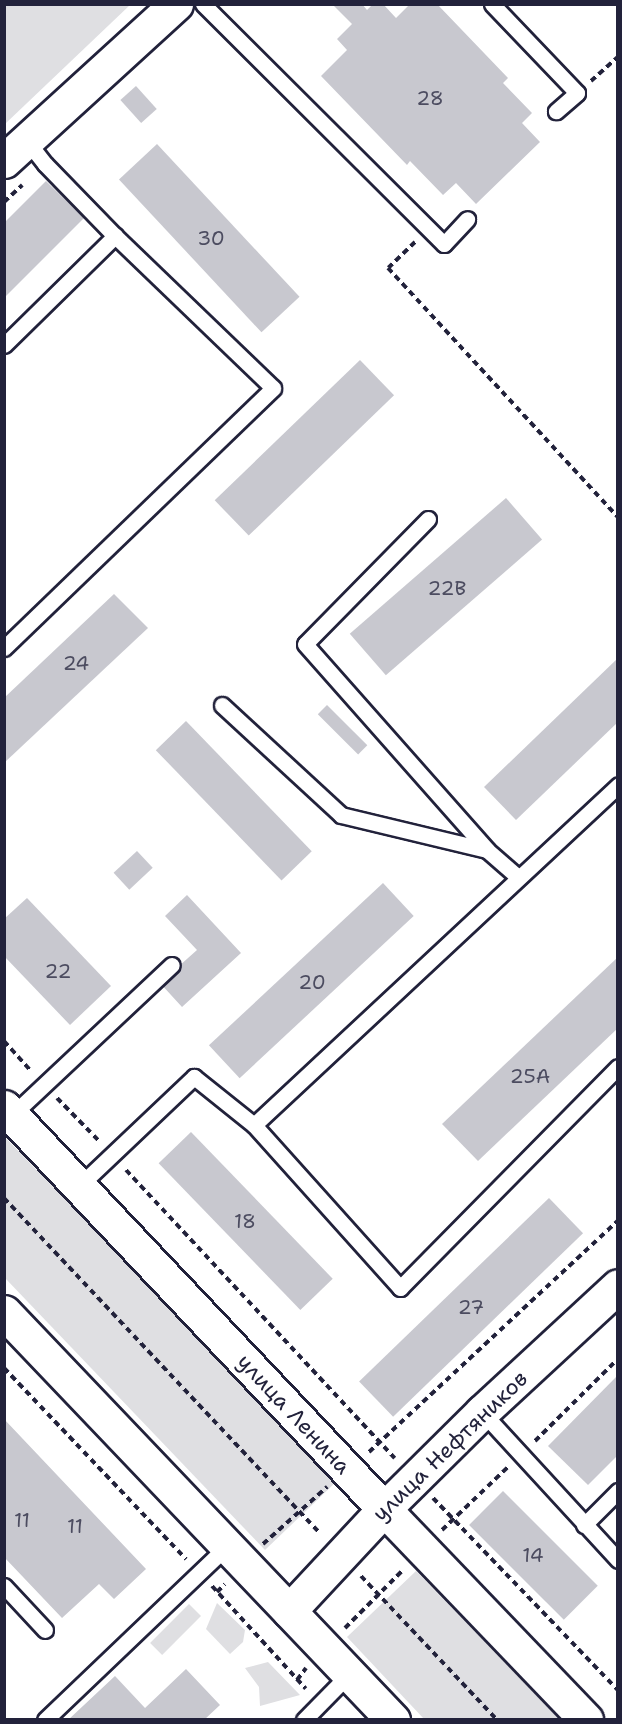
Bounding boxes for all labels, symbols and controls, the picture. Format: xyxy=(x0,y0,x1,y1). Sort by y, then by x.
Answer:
house number: 28 xyxy=(416,86,444,110)
house number: 30 xyxy=(197,226,225,250)
house number: 22В xyxy=(428,576,466,600)
house number: 24 xyxy=(63,651,89,675)
house number: 22 xyxy=(45,959,71,983)
house number: 20 xyxy=(298,970,326,994)
house number: 25А xyxy=(510,1064,550,1088)
house number: 18 xyxy=(234,1209,256,1233)
house number: 27 xyxy=(458,1295,484,1319)
street label: улица Ленина xyxy=(232,1349,356,1479)
street label: улица Нефтяников xyxy=(367,1365,533,1527)
house number: 11 xyxy=(14,1508,30,1532)
house number: 11 xyxy=(67,1514,83,1538)
house number: 14 xyxy=(522,1543,544,1567)

